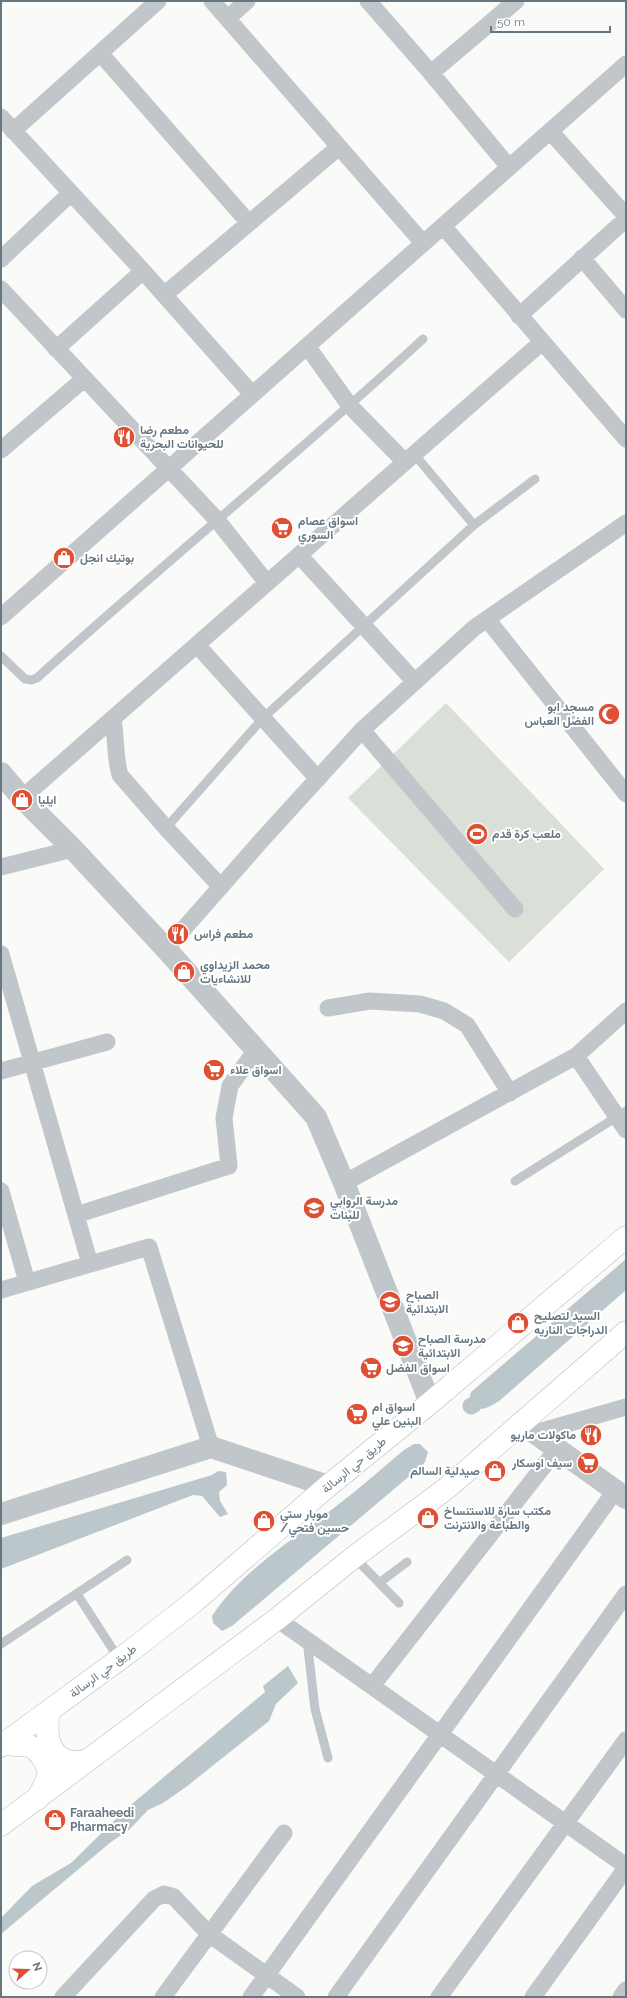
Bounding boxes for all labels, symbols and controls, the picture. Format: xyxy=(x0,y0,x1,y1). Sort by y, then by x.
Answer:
scale bar xyxy=(491,8,610,34)
text: 50 m xyxy=(497,15,525,29)
place label: مطعم رضا للحيوانات البحرية xyxy=(140,423,224,452)
restaurant icon: مطعم رضا للحيوانات البحرية xyxy=(111,424,137,450)
place label: اسواق عصام السوري xyxy=(298,514,358,545)
supermarket icon: اسواق عصام السوري xyxy=(269,515,295,541)
shop icon: بوتيك انجل xyxy=(51,545,77,571)
place label: بوتيك انجل xyxy=(80,551,134,566)
place label: مسجد ابو الفضل العباس xyxy=(524,700,594,728)
mosque icon: مسجد ابو الفضل العباس xyxy=(596,701,622,727)
shop icon: ايليا xyxy=(9,787,35,813)
place label: ايليا xyxy=(38,793,56,807)
sports icon: ملعب كرة قدم xyxy=(464,821,490,847)
place label: ملعب كرة قدم xyxy=(492,827,561,842)
restaurant icon: مطعم فراس xyxy=(165,921,191,947)
place label: مطعم فراس xyxy=(194,927,254,942)
place label: محمد الزيداوي للانشاءيات xyxy=(200,958,271,986)
shop icon: محمد الزيداوي للانشاءيات xyxy=(171,959,197,985)
supermarket icon: اسواق علاء xyxy=(201,1057,227,1083)
place label: اسواق علاء xyxy=(230,1063,282,1078)
place label: مدرسة الروابي للبنات xyxy=(330,1194,398,1222)
school or university icon: مدرسة الروابي للبنات xyxy=(301,1195,327,1221)
place label: الصباح الابتدائية xyxy=(406,1288,448,1316)
school or university icon: الصباح الابتدائية xyxy=(377,1289,403,1315)
place label: السيد لتصليح الدراجات الناريه xyxy=(534,1309,608,1338)
shop icon: السيد لتصليح الدراجات الناريه xyxy=(505,1310,531,1336)
place label: مدرسة الصباح الابتدائية xyxy=(418,1332,487,1360)
school or university icon: مدرسة الصباح الابتدائية xyxy=(390,1333,416,1359)
supermarket icon: اسواق الفضل xyxy=(358,1355,384,1381)
place label: اسواق الفضل xyxy=(386,1361,450,1376)
place label: اسواق ام البنين علي xyxy=(372,1400,421,1431)
supermarket icon: اسواق ام البنين علي xyxy=(344,1401,370,1427)
restaurant icon: ماكولات ماريو xyxy=(578,1422,604,1448)
place label: ماكولات ماريو xyxy=(511,1428,576,1443)
street label: طريق حي الرسالة xyxy=(319,1434,391,1498)
supermarket icon: سيف اوسكار xyxy=(575,1450,601,1476)
place label: سيف اوسكار xyxy=(511,1456,572,1471)
shop icon: صيدلية السالم xyxy=(482,1458,508,1484)
place label: صيدلية السالم xyxy=(410,1464,480,1479)
place label: مكتب سارة للاستنساخ والطباعة والانترنت xyxy=(444,1504,551,1533)
shop icon: مكتب سارة للاستنساخ والطباعة والانترنت xyxy=(415,1505,441,1531)
place label: موبار ستي /حسين فتحي xyxy=(280,1507,349,1538)
shop icon: موبار ستي /حسين فتحي xyxy=(251,1508,277,1534)
street label: طريق حي الرسالة xyxy=(67,1641,141,1703)
place label: Faraaheedi Pharmacy xyxy=(70,1806,134,1834)
shop icon: Faraaheedi Pharmacy xyxy=(42,1807,68,1833)
north arrow xyxy=(8,1950,48,1990)
text: N xyxy=(29,1961,44,1973)

